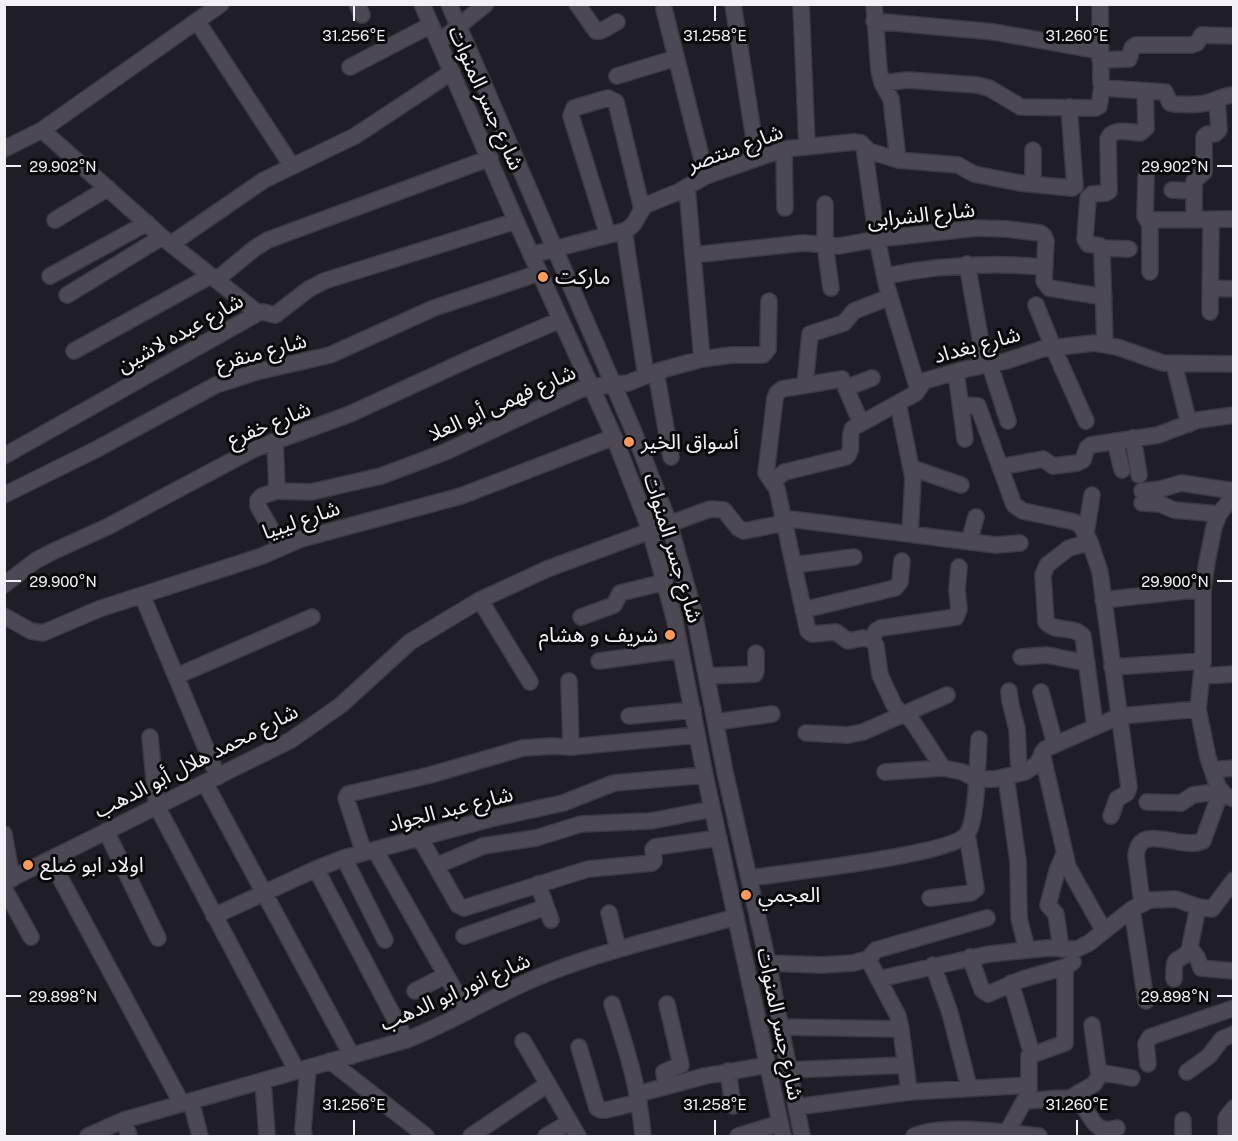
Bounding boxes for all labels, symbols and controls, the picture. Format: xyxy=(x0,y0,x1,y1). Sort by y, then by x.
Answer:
street label: شارع جسر المنوات xyxy=(441,22,529,175)
text: 31.256°E xyxy=(322,27,386,44)
text: 31.258°E xyxy=(683,27,747,44)
text: 31.260°E xyxy=(1046,27,1108,44)
street label: شارع منتصر xyxy=(682,119,787,180)
text: 29.902°N xyxy=(29,158,97,175)
text: 29.902°N xyxy=(1141,158,1209,175)
street label: شارع الشرابى xyxy=(866,196,976,236)
place label: ماركت xyxy=(555,264,611,289)
marker: ماركت xyxy=(536,270,550,284)
street label: شارع عبده لاشين xyxy=(112,288,249,380)
street label: شارع بغداد xyxy=(931,321,1024,371)
street label: شارع منقرع xyxy=(212,327,310,379)
street label: شارع فهمى أبو العلا xyxy=(424,359,580,449)
street label: شارع خفرع xyxy=(223,396,315,454)
place label: أسواق الخير xyxy=(640,429,739,454)
marker: أسواق الخير xyxy=(622,435,636,449)
street label: شارع جسر المنوات xyxy=(636,470,708,627)
street label: شارع ليبيا xyxy=(259,495,344,547)
text: 29.900°N xyxy=(29,573,97,590)
text: 29.900°N xyxy=(1141,573,1209,590)
place label: شريف و هشام xyxy=(539,622,658,651)
marker: شريف و هشام xyxy=(663,628,677,642)
street label: شارع محمد هلال أبو الدهب xyxy=(90,698,303,826)
street label: شارع عبد الجواد xyxy=(384,781,516,839)
place label: اولاد ابو ضلع xyxy=(40,852,144,880)
marker: اولاد ابو ضلع xyxy=(21,858,35,872)
place label: العجمي xyxy=(758,882,820,911)
marker: العجمي xyxy=(739,888,753,902)
street label: شارع جسر المنوات xyxy=(749,945,809,1103)
street label: شارع انور ابو الدهب xyxy=(376,947,535,1039)
text: 29.898°N xyxy=(29,988,97,1005)
text: 29.898°N xyxy=(1141,988,1209,1005)
text: 31.256°E xyxy=(322,1096,386,1113)
text: 31.258°E xyxy=(683,1096,747,1113)
text: 31.260°E xyxy=(1046,1096,1108,1113)

